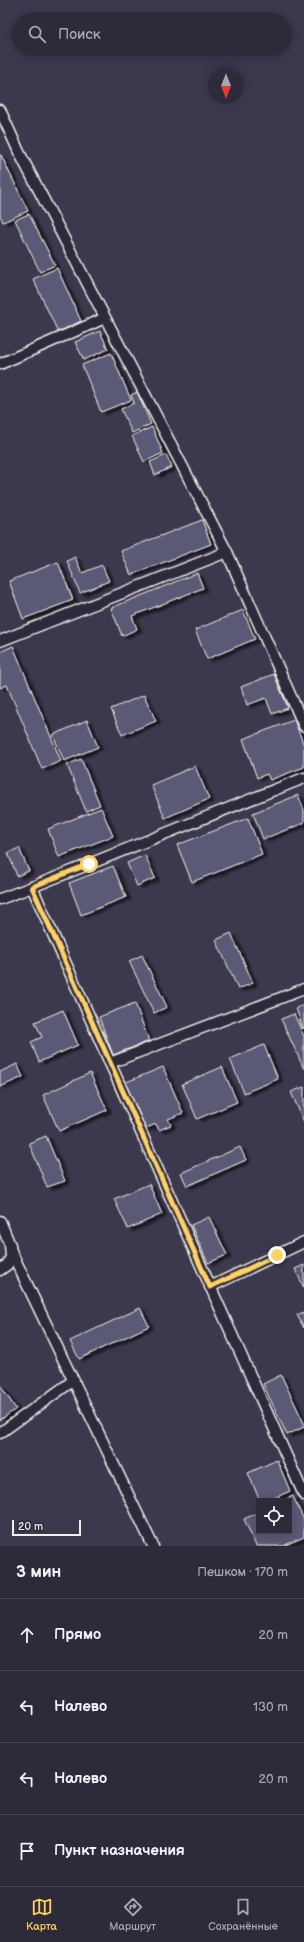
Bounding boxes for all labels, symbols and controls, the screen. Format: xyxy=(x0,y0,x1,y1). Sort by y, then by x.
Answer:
search box xyxy=(12,12,292,56)
icon: search xyxy=(26,23,48,45)
text: Поиск xyxy=(58,25,101,44)
north arrow xyxy=(208,68,244,104)
route start xyxy=(80,855,98,873)
route end xyxy=(268,1246,286,1264)
map controls xyxy=(256,1498,292,1534)
button: locate xyxy=(256,1498,292,1534)
scale bar xyxy=(12,1518,81,1537)
text: 20 m xyxy=(18,1520,43,1533)
text: 3 мин xyxy=(16,1562,61,1582)
text: Пешком · 170 m xyxy=(197,1564,288,1580)
icon: ahead xyxy=(16,1624,38,1646)
text: Прямо xyxy=(54,1625,101,1644)
text: 20 m xyxy=(258,1627,288,1643)
icon: left xyxy=(16,1696,38,1718)
text: Налево xyxy=(54,1697,107,1716)
text: 130 m xyxy=(253,1699,288,1715)
icon: left xyxy=(16,1768,38,1790)
text: Налево xyxy=(54,1769,107,1788)
text: 20 m xyxy=(258,1771,288,1787)
icon: arrive xyxy=(16,1840,38,1862)
text: Пункт назначения xyxy=(54,1841,185,1860)
tab: Карта xyxy=(26,1896,57,1933)
tab: Маршрут xyxy=(109,1896,156,1933)
tab: Сохранённые xyxy=(208,1896,278,1933)

